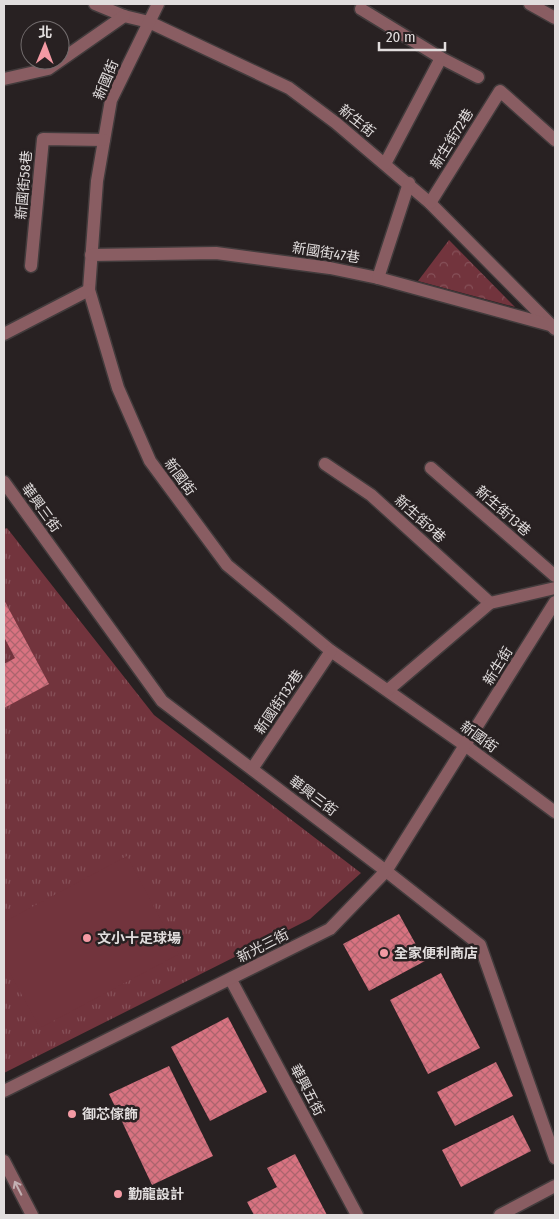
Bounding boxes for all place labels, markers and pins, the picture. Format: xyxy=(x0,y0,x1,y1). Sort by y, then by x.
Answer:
place label: 文小十足球場 xyxy=(97,930,181,947)
marker: 文小十足球場 xyxy=(81,932,93,944)
place label: 全家便利商店 xyxy=(394,945,478,962)
marker: 全家便利商店 xyxy=(378,947,390,959)
place label: 御芯傢飾 xyxy=(82,1106,138,1123)
marker: 御芯傢飾 xyxy=(66,1108,78,1120)
place label: 勤龍設計 xyxy=(128,1186,184,1203)
marker: 勤龍設計 xyxy=(112,1188,124,1200)

